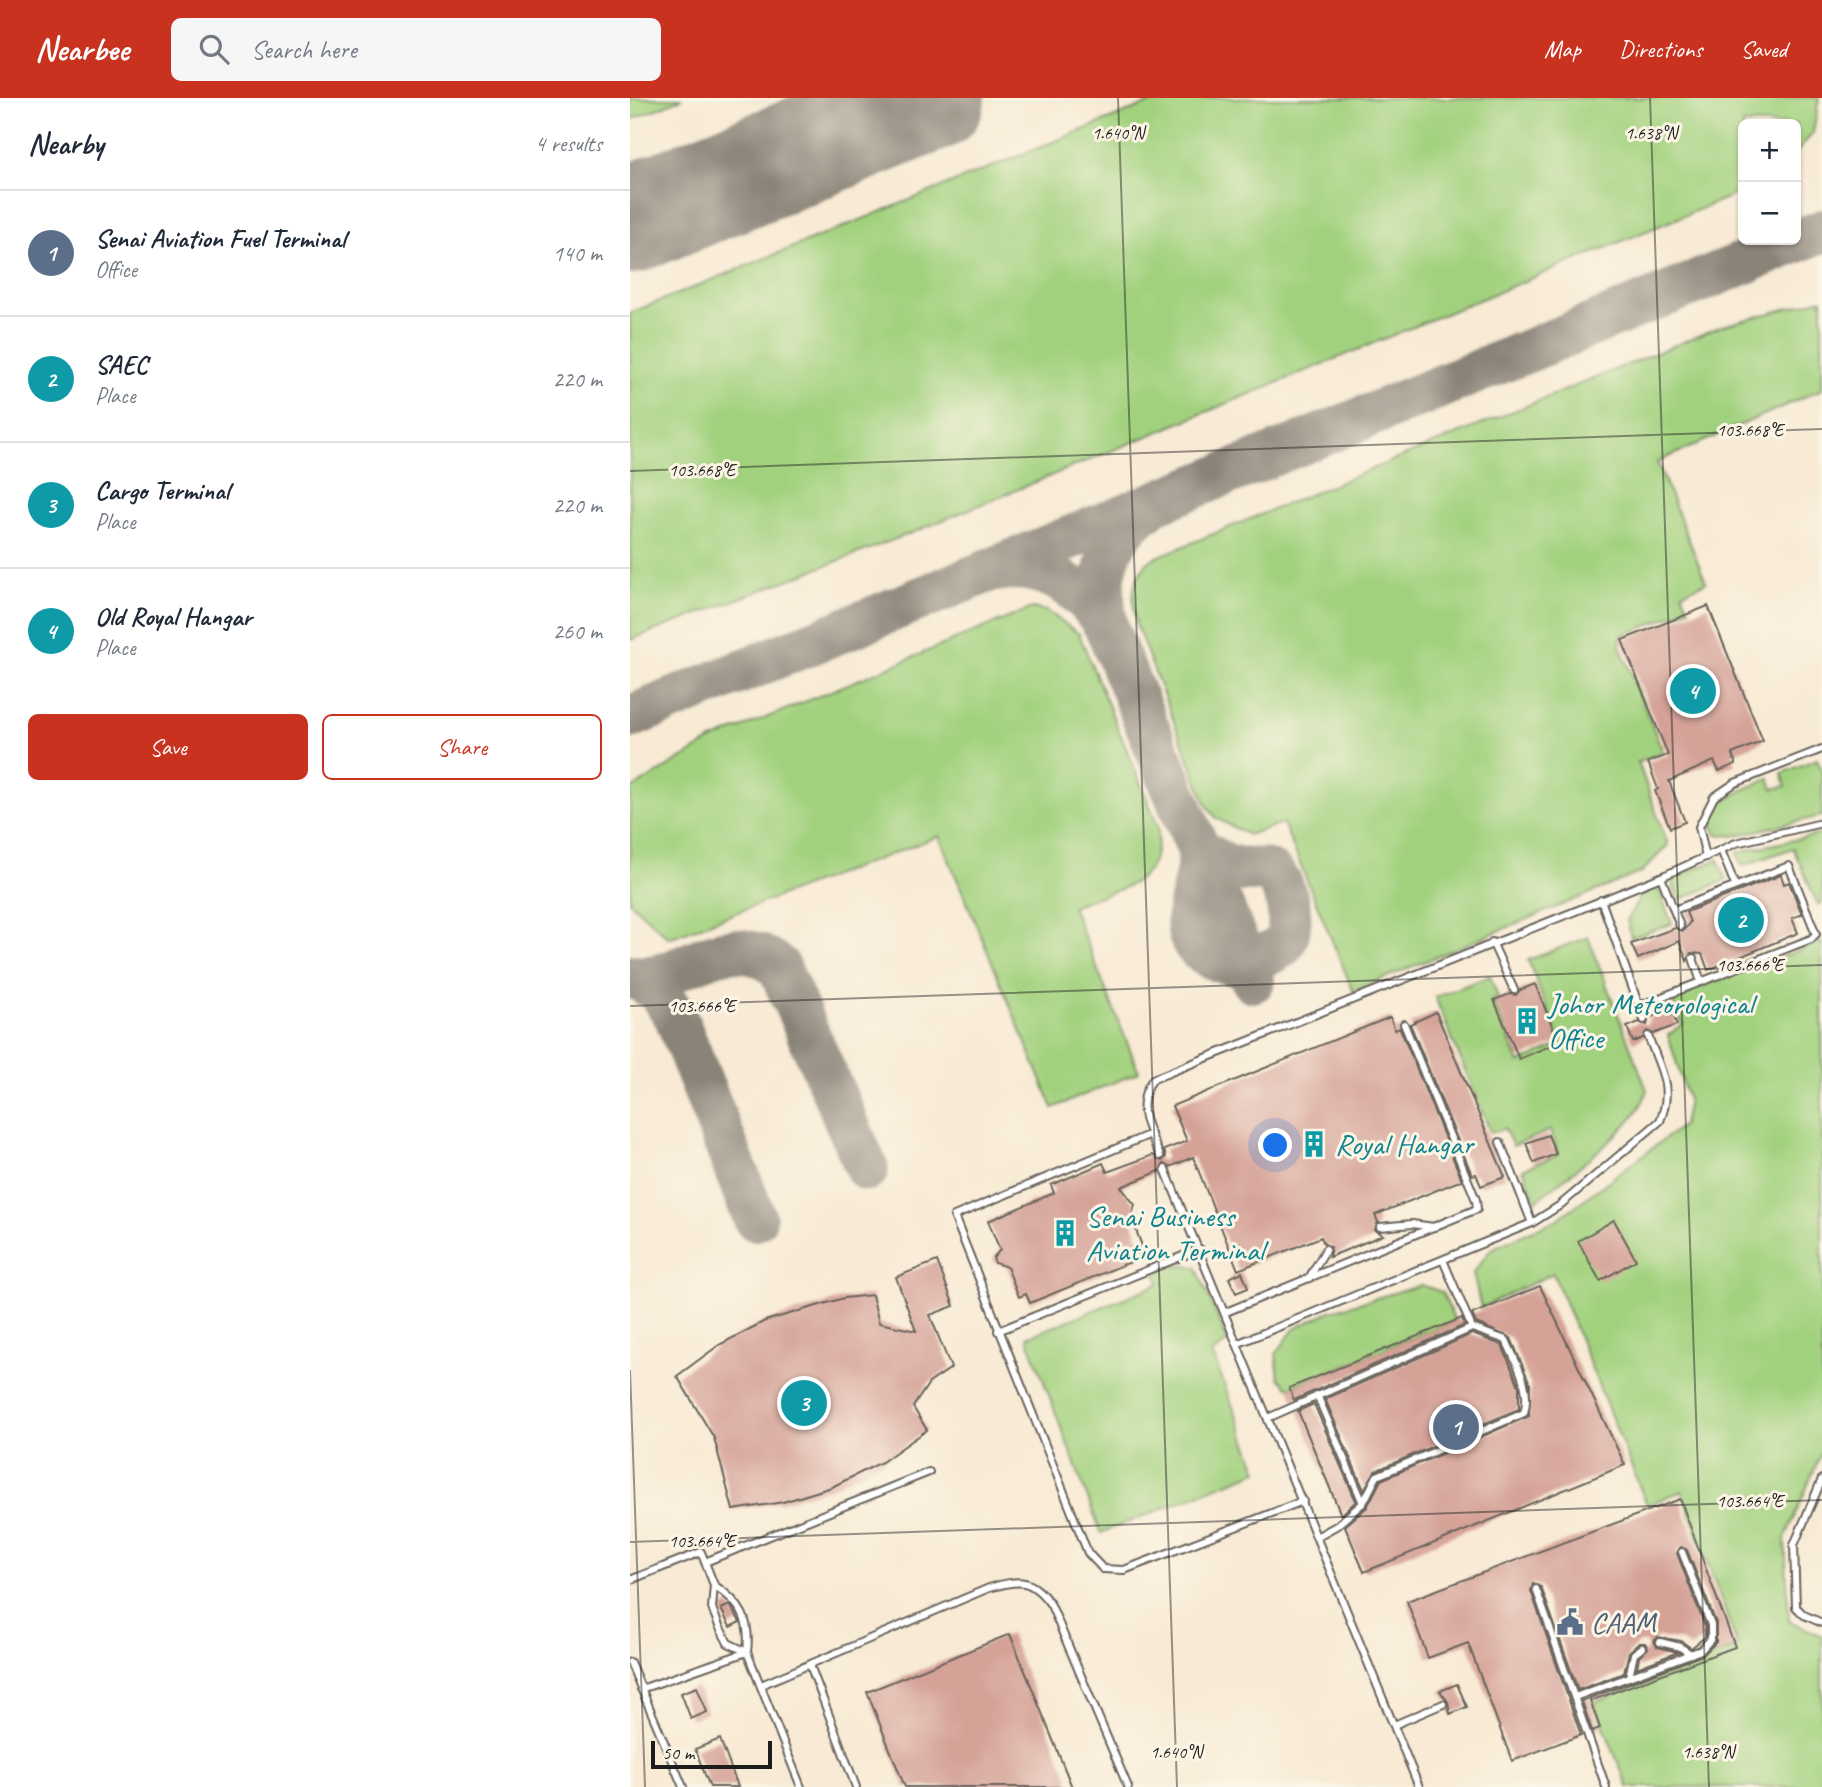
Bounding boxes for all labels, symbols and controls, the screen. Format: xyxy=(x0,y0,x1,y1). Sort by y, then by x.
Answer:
search box xyxy=(171,18,661,81)
text: Nearbee xyxy=(35,28,129,70)
icon: search xyxy=(195,30,233,68)
text: Search here xyxy=(251,33,357,66)
text: Map xyxy=(1544,34,1581,64)
text: Directions xyxy=(1619,34,1702,64)
text: Saved xyxy=(1740,34,1787,64)
map controls xyxy=(1738,119,1801,245)
button: + xyxy=(1738,119,1801,182)
text: 1.640°N xyxy=(1092,122,1147,144)
text: 1.638°N xyxy=(1625,122,1680,144)
text: Nearby xyxy=(28,125,104,163)
text: 4 results xyxy=(535,129,602,158)
button: − xyxy=(1738,182,1801,245)
text: Senai Aviation Fuel Terminal xyxy=(95,222,346,255)
text: 1 xyxy=(46,239,56,268)
text: 140 m xyxy=(553,239,602,268)
text: Office xyxy=(95,255,137,284)
text: SAEC xyxy=(95,348,148,381)
text: 2 xyxy=(46,365,56,394)
text: 220 m xyxy=(553,365,602,394)
text: Place xyxy=(95,381,135,410)
text: 103.668°E xyxy=(1717,419,1786,441)
text: 103.668°E xyxy=(669,459,738,481)
text: Cargo Terminal xyxy=(95,474,229,507)
text: 3 xyxy=(46,491,56,520)
text: 220 m xyxy=(553,491,602,520)
text: Place xyxy=(95,507,135,536)
text: Old Royal Hangar xyxy=(95,600,252,633)
text: 4 xyxy=(46,617,56,646)
text: 260 m xyxy=(553,617,602,646)
text: Place xyxy=(95,633,135,662)
pin: 4 xyxy=(1670,665,1716,717)
button: Save xyxy=(28,714,308,780)
button: Share xyxy=(322,714,602,780)
pin: 2 xyxy=(1718,894,1764,946)
text: 103.666°E xyxy=(1717,954,1786,976)
place label: Johor Meteorological Office xyxy=(1546,985,1758,1057)
text: 103.666°E xyxy=(669,995,738,1017)
building icon: Johor Meteorological Office xyxy=(1512,1006,1542,1036)
place label: Royal Hangar xyxy=(1335,1125,1475,1163)
your location xyxy=(1258,1128,1292,1162)
building icon: Royal Hangar xyxy=(1299,1129,1329,1159)
place label: Senai Business Aviation Terminal xyxy=(1086,1197,1269,1269)
building icon: Senai Business Aviation Terminal xyxy=(1050,1218,1080,1248)
pin: 3 xyxy=(781,1377,827,1429)
pin: 1 xyxy=(1433,1401,1479,1453)
text: 103.664°E xyxy=(1717,1490,1786,1512)
text: 103.664°E xyxy=(669,1530,738,1552)
place label: CAAM xyxy=(1591,1603,1658,1641)
public building icon: CAAM xyxy=(1555,1607,1585,1637)
scale bar xyxy=(651,1738,772,1770)
text: 50 m xyxy=(662,1741,694,1765)
text: 1.640°N xyxy=(1150,1741,1205,1763)
text: 1.638°N xyxy=(1682,1741,1737,1763)

